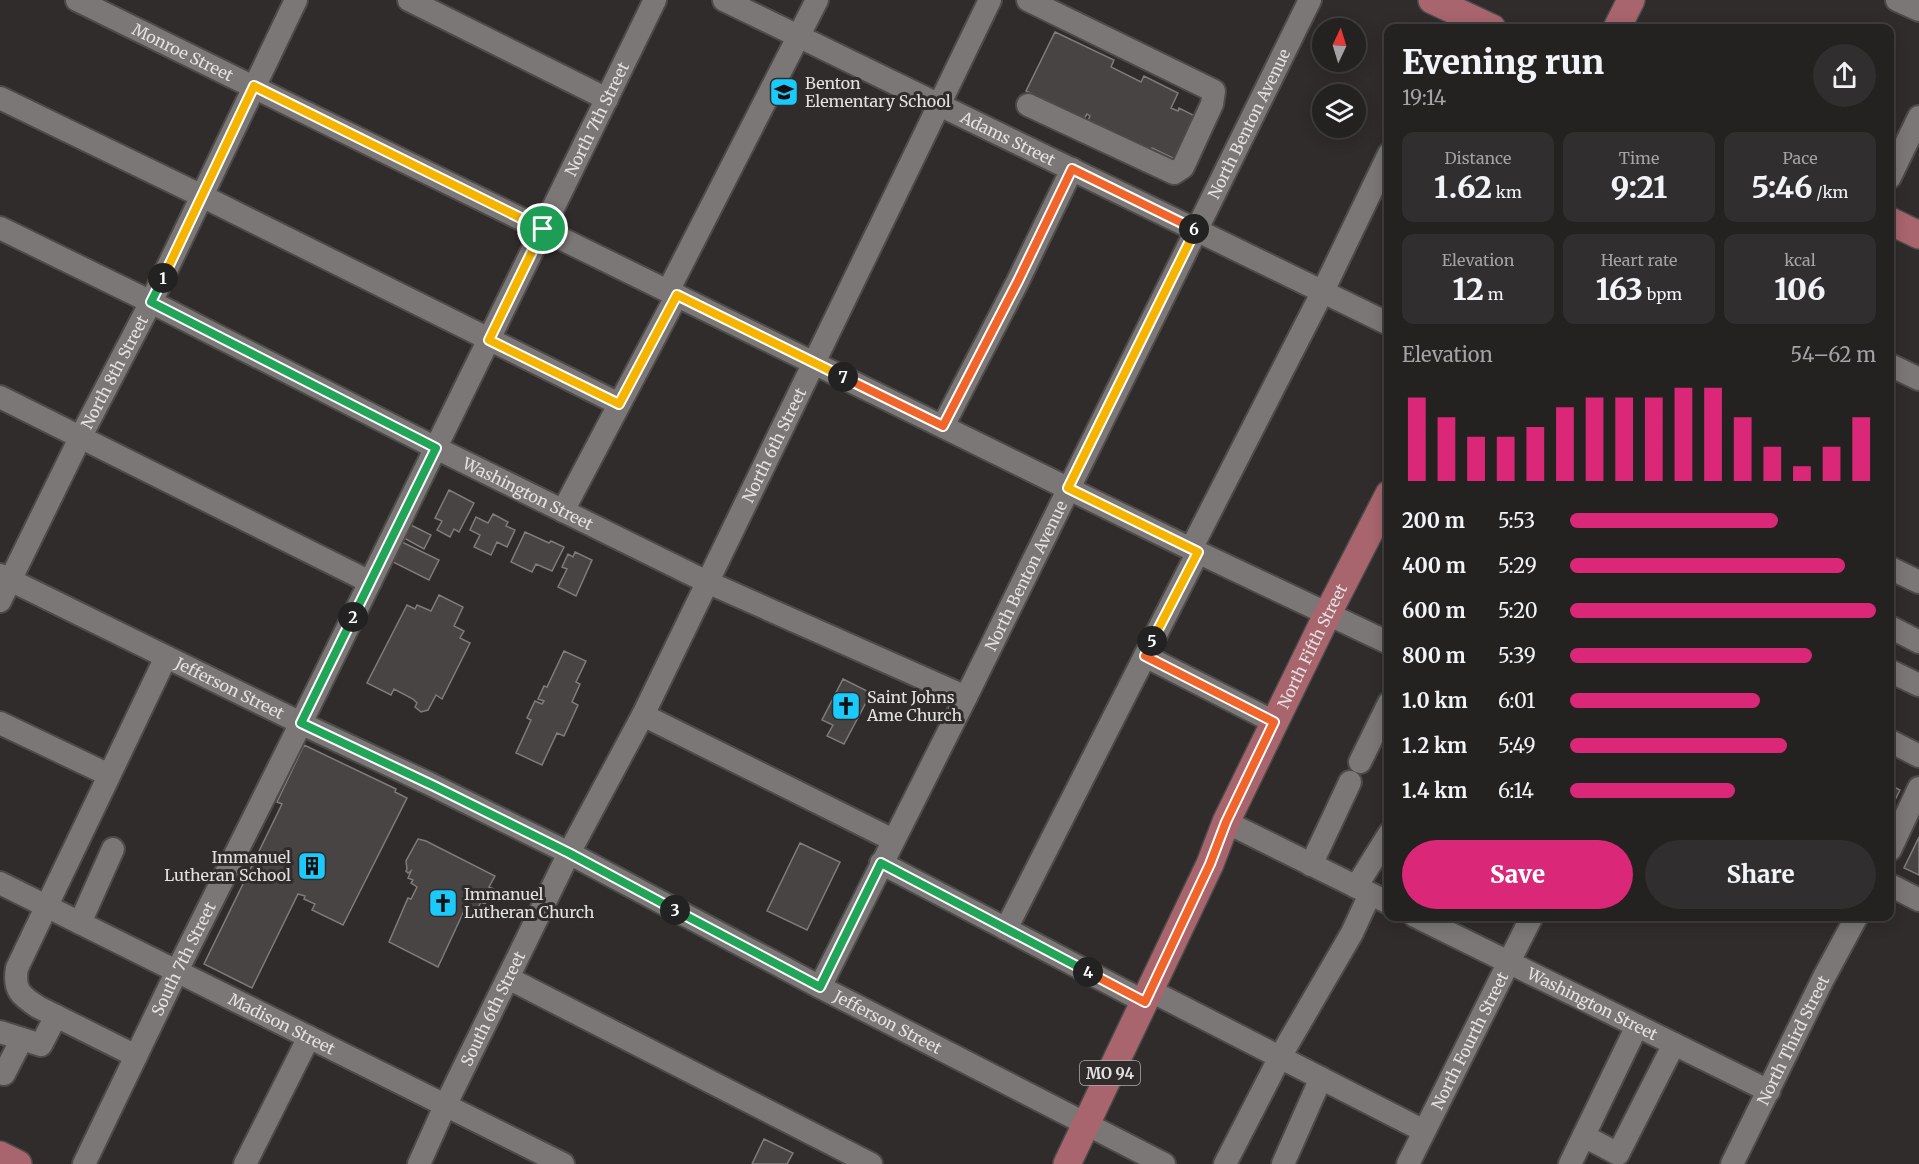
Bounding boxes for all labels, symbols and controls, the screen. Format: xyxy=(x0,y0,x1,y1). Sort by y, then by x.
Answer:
north arrow xyxy=(1312,18,1366,72)
map controls xyxy=(1312,18,1366,138)
street label: Monroe Street xyxy=(129,19,237,86)
text: Evening run xyxy=(1402,42,1604,83)
button: share xyxy=(1813,44,1876,107)
street label: North Benton Avenue xyxy=(1203,45,1294,202)
street label: North 7th Street xyxy=(560,58,633,179)
place label: Benton Elementary School xyxy=(805,73,951,111)
school or university icon: Benton Elementary School xyxy=(768,76,800,108)
button: layers xyxy=(1312,84,1366,138)
text: 19:14 xyxy=(1402,85,1446,110)
street label: Adams Street xyxy=(957,106,1059,170)
text: Distance xyxy=(1445,148,1511,168)
text: Time xyxy=(1619,148,1659,168)
text: Pace xyxy=(1783,148,1818,168)
text: 1.62 xyxy=(1434,168,1492,206)
text: 9:21 xyxy=(1611,168,1667,206)
text: 5:46 xyxy=(1752,168,1812,206)
text: km xyxy=(1492,182,1522,202)
text: /km xyxy=(1812,182,1848,202)
pin xyxy=(517,203,568,254)
icon: arrive xyxy=(526,212,559,245)
pin: 6 xyxy=(1179,214,1209,244)
text: 6 xyxy=(1189,219,1199,239)
text: Elevation xyxy=(1442,250,1514,270)
text: Heart rate xyxy=(1601,250,1677,270)
text: kcal xyxy=(1784,250,1816,270)
pin: 1 xyxy=(148,263,178,293)
text: 1 xyxy=(159,268,167,288)
text: 12 xyxy=(1452,270,1484,308)
text: 163 xyxy=(1596,270,1643,308)
text: 106 xyxy=(1774,270,1826,308)
text: m xyxy=(1484,284,1504,304)
text: bpm xyxy=(1643,284,1682,304)
street label: North 8th Street xyxy=(77,311,153,432)
text: Elevation xyxy=(1402,342,1493,367)
text: 54–62 m xyxy=(1791,342,1876,367)
pin: 7 xyxy=(828,362,858,392)
text: 7 xyxy=(838,367,848,387)
street label: North 6th Street xyxy=(738,384,811,506)
street label: Washington Street xyxy=(459,452,597,534)
street label: North Benton Avenue xyxy=(980,497,1071,654)
text: 200 m xyxy=(1402,508,1465,533)
text: 5:53 xyxy=(1498,508,1535,533)
text: 400 m xyxy=(1402,553,1466,578)
text: 5:29 xyxy=(1498,553,1537,578)
street label: North Fifth Street xyxy=(1273,580,1352,712)
text: 600 m xyxy=(1402,598,1466,623)
text: 5:20 xyxy=(1498,598,1538,623)
pin: 2 xyxy=(338,602,368,632)
text: 2 xyxy=(348,607,358,627)
pin: 5 xyxy=(1137,626,1167,656)
text: 5 xyxy=(1147,631,1157,651)
text: 800 m xyxy=(1402,643,1466,668)
text: 5:39 xyxy=(1498,643,1536,668)
street label: Jefferson Street xyxy=(171,652,288,724)
place label: Saint Johns Ame Church xyxy=(866,687,962,725)
text: 1.0 km xyxy=(1402,688,1468,713)
text: 6:01 xyxy=(1498,688,1535,713)
church icon: Saint Johns Ame Church xyxy=(830,690,862,722)
text: 1.2 km xyxy=(1402,733,1467,758)
text: 5:49 xyxy=(1498,733,1536,758)
text: 1.4 km xyxy=(1402,778,1467,803)
text: 6:14 xyxy=(1498,778,1534,803)
button: Save xyxy=(1402,840,1633,909)
button: Share xyxy=(1645,840,1876,909)
place label: Immanuel Lutheran School xyxy=(164,847,291,885)
building icon: Immanuel Lutheran School xyxy=(296,850,328,882)
place label: Immanuel Lutheran Church xyxy=(464,884,595,922)
church icon: Immanuel Lutheran Church xyxy=(427,887,459,919)
pin: 3 xyxy=(660,895,690,925)
street label: South 7th Street xyxy=(147,898,220,1019)
text: 3 xyxy=(670,900,680,920)
street label: South 6th Street xyxy=(456,947,530,1069)
pin: 4 xyxy=(1073,957,1103,987)
text: 4 xyxy=(1083,962,1093,982)
street label: Washington Street xyxy=(1523,963,1662,1045)
street label: North Fourth Street xyxy=(1427,968,1513,1113)
street label: North Third Street xyxy=(1753,971,1834,1108)
street label: Jefferson Street xyxy=(829,985,946,1058)
street label: Madison Street xyxy=(225,989,339,1059)
road number: MO 94 xyxy=(1080,1061,1140,1085)

